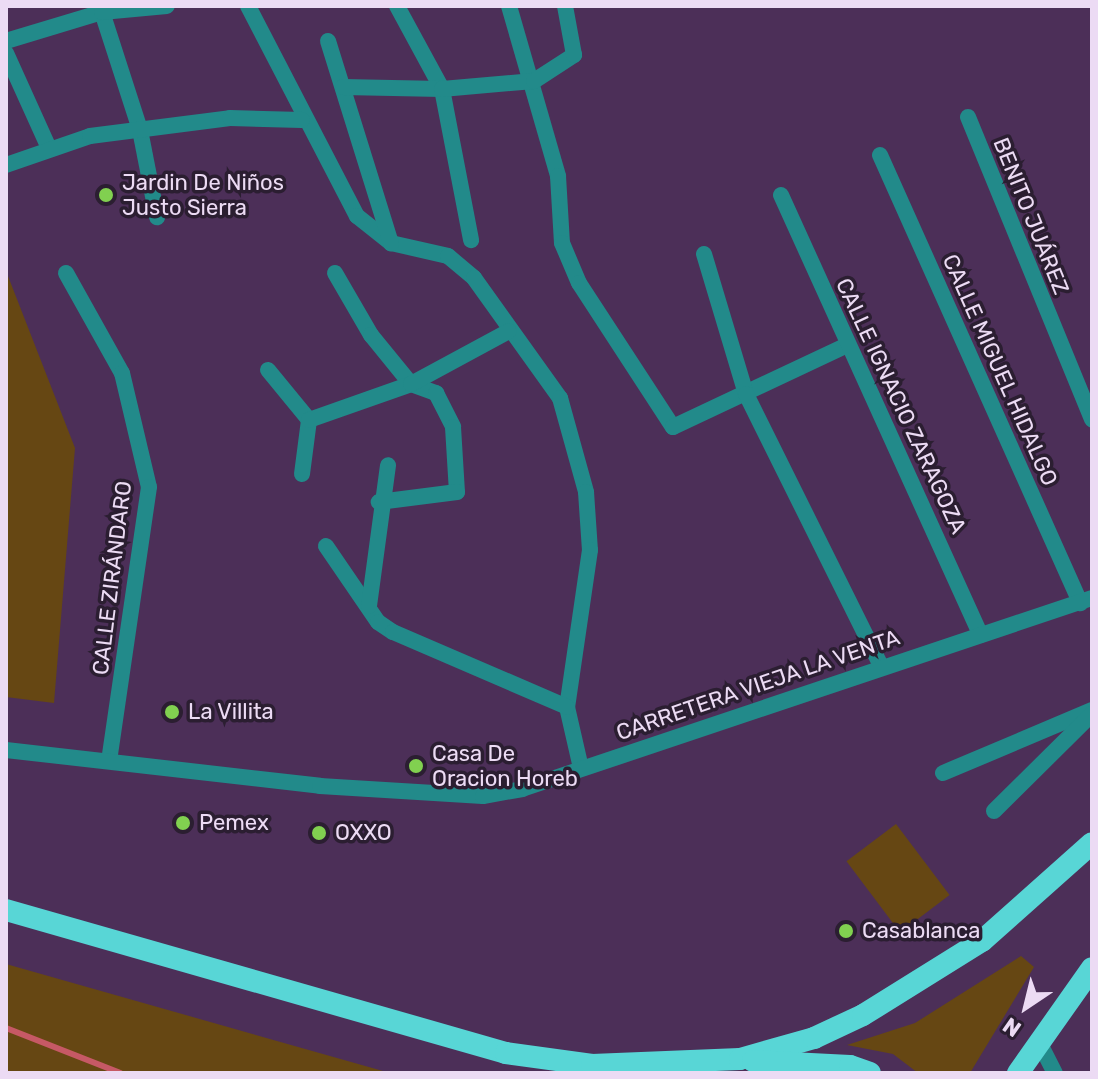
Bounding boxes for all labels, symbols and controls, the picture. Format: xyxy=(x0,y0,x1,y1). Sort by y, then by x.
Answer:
street label: BENITO JUÁREZ xyxy=(988,134,1074,298)
place label: Jardin De Niños Justo Sierra xyxy=(122,169,284,220)
marker: Jardin De Niños Justo Sierra xyxy=(97,186,115,204)
street label: CALLE MIGUEL HIDALGO xyxy=(937,250,1063,490)
street label: CALLE IGNACIO ZARAGOZA xyxy=(830,274,972,538)
street label: CALLE ZIRÁNDARO xyxy=(87,479,137,677)
street label: CARRETERA VIEJA LA VENTA xyxy=(611,624,905,746)
place label: La Villita xyxy=(188,699,274,725)
marker: La Villita xyxy=(163,703,181,721)
place label: Casa De Oracion Horeb xyxy=(432,740,578,792)
marker: Casa De Oracion Horeb xyxy=(407,757,425,775)
place label: Pemex xyxy=(199,810,269,836)
marker: Pemex xyxy=(174,814,192,832)
place label: OXXO xyxy=(335,820,392,846)
marker: OXXO xyxy=(310,824,328,842)
place label: Casablanca xyxy=(862,918,980,944)
marker: Casablanca xyxy=(837,922,855,940)
north arrow xyxy=(986,967,1066,1047)
text: N xyxy=(998,1011,1026,1043)

